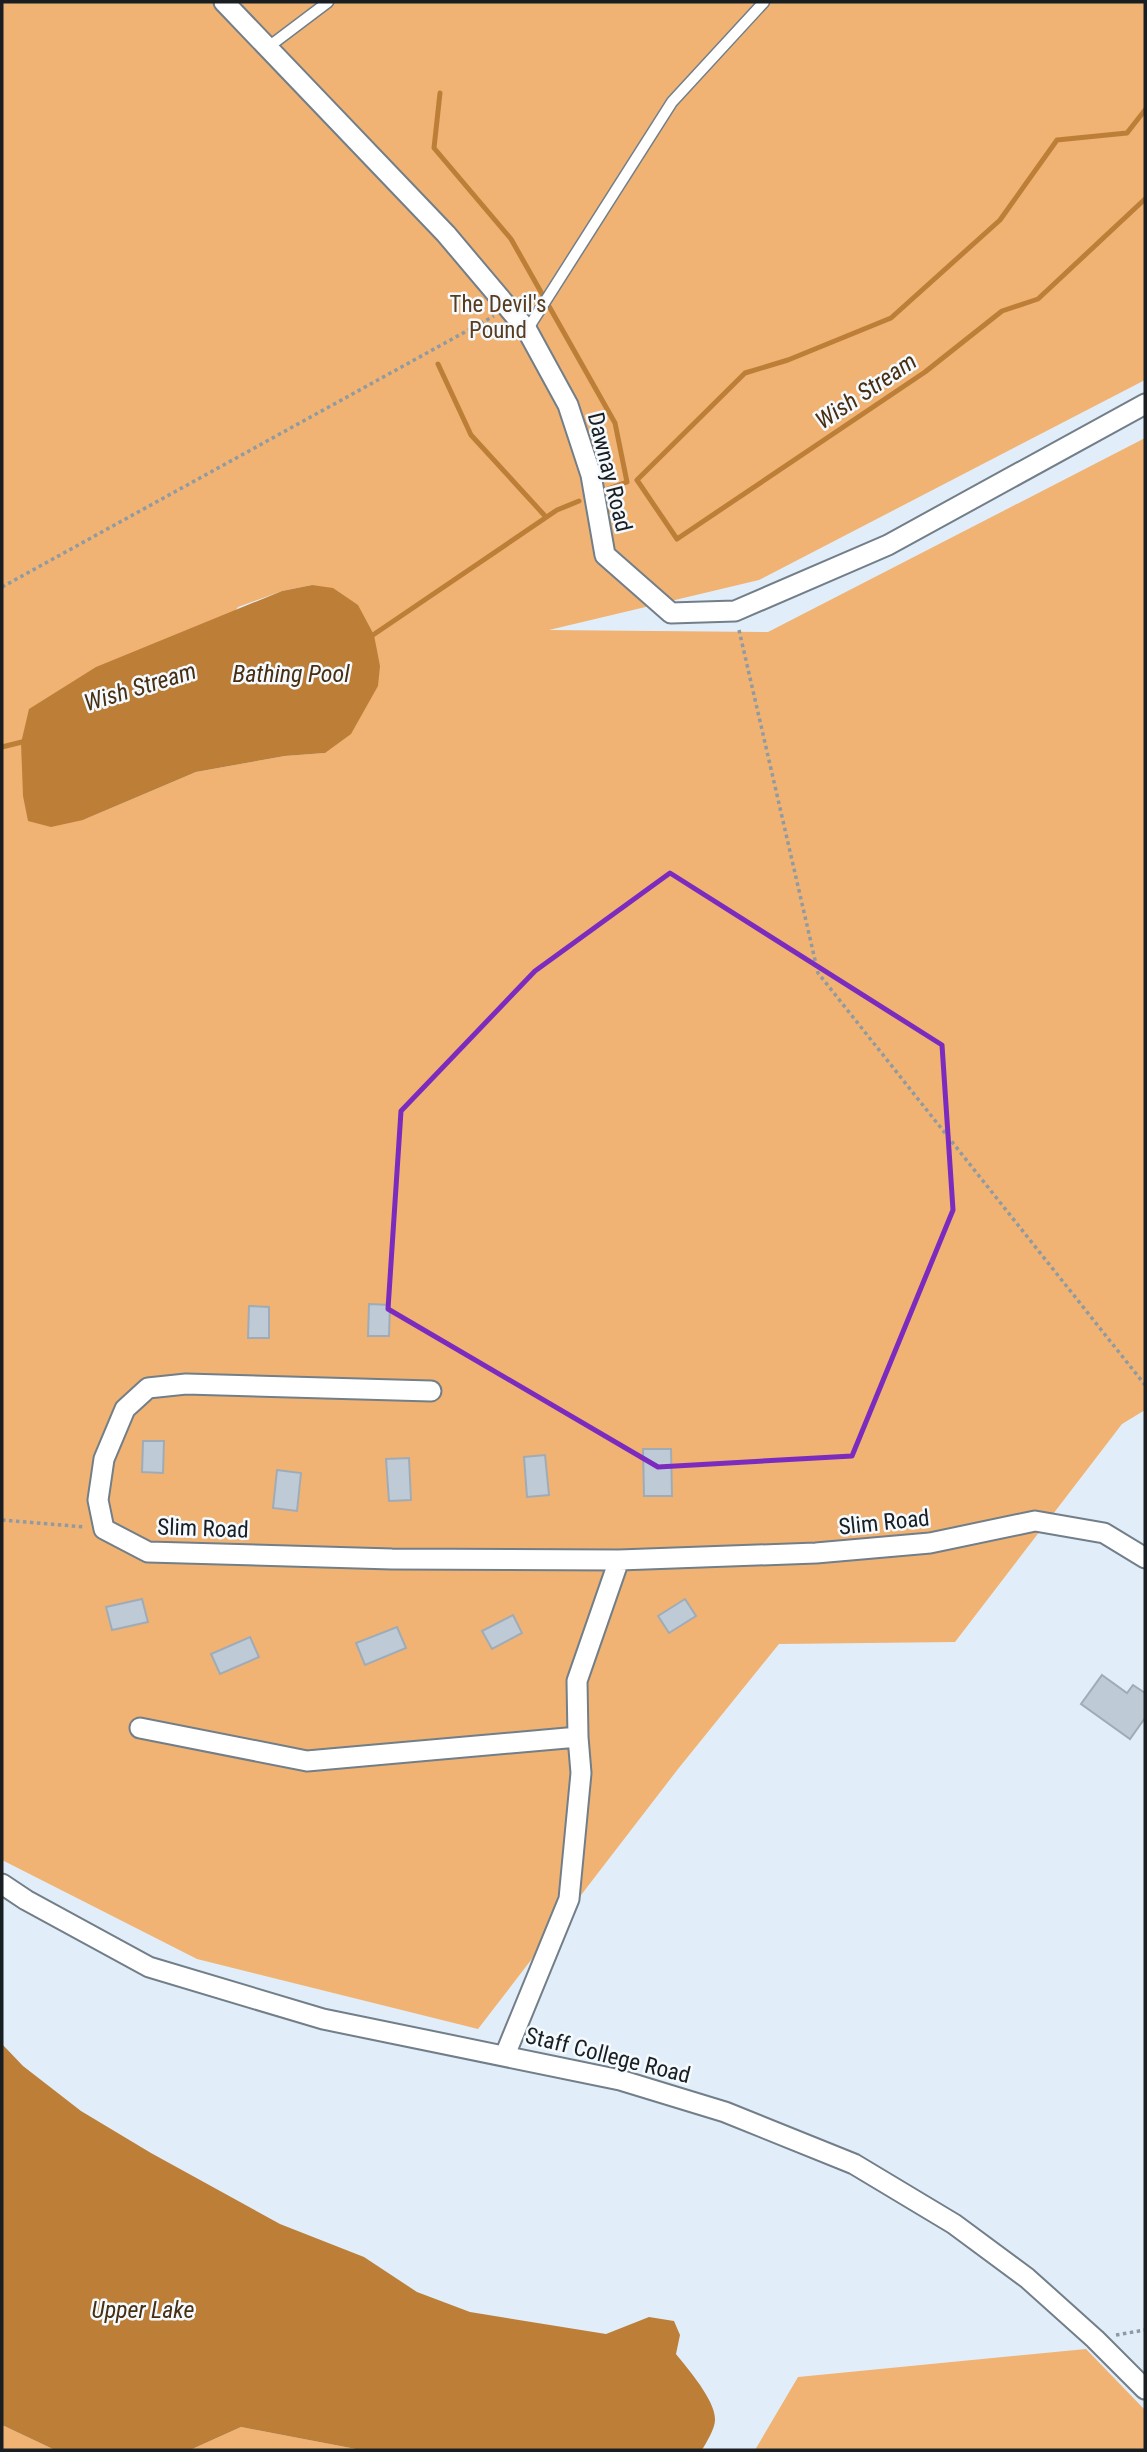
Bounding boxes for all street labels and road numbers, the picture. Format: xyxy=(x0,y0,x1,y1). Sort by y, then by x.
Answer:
street label: Dawnay Road xyxy=(582,410,637,535)
street label: Slim Road xyxy=(837,1504,931,1541)
street label: Slim Road xyxy=(157,1513,249,1544)
street label: Staff College Road xyxy=(523,2022,693,2089)

